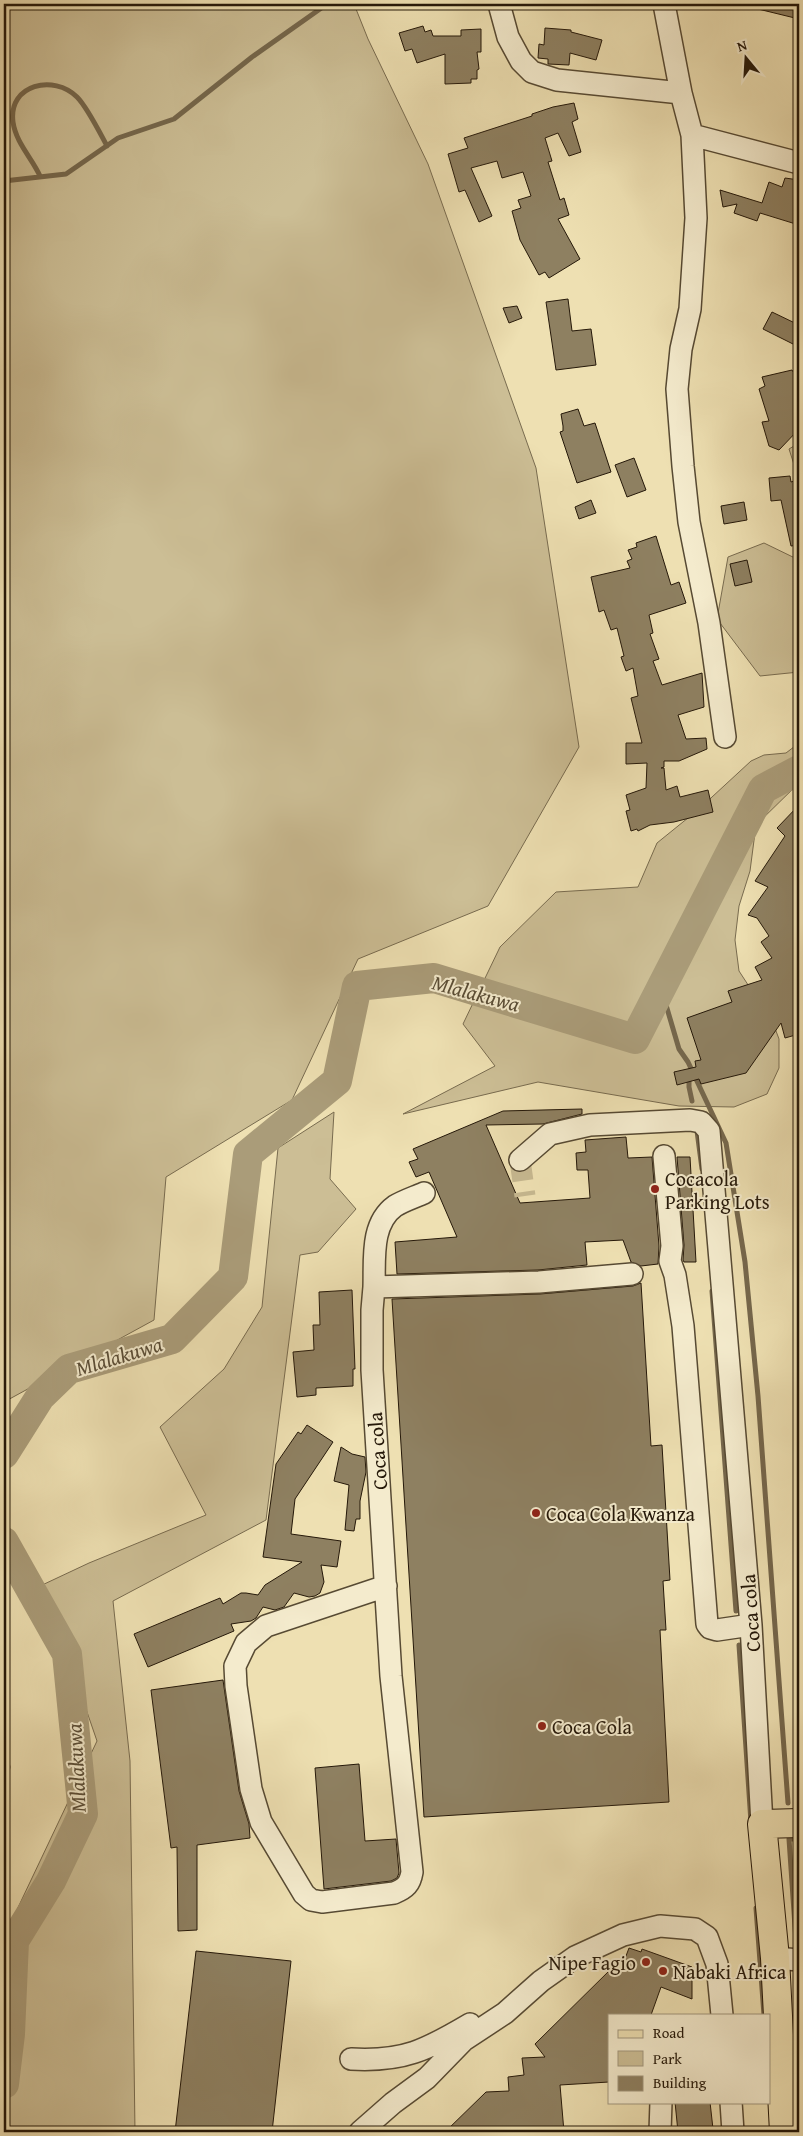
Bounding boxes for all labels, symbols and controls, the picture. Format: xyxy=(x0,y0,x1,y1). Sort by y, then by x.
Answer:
north arrow xyxy=(720,32,770,82)
text: N xyxy=(734,34,750,57)
water label: Mlalakuwa xyxy=(429,967,523,1020)
place label: Cocacola Parking Lots xyxy=(665,1164,770,1216)
marker: Cocacola Parking Lots xyxy=(649,1183,661,1195)
water label: Mlalakuwa xyxy=(72,1328,166,1384)
street label: Coca cola xyxy=(360,1411,394,1491)
place label: Coca Cola Kwanza xyxy=(546,1499,696,1528)
marker: Coca Cola Kwanza xyxy=(530,1507,542,1519)
street label: Coca cola xyxy=(733,1573,767,1653)
place label: Coca Cola xyxy=(552,1712,632,1741)
marker: Coca Cola xyxy=(536,1720,548,1732)
water label: Mlalakuwa xyxy=(58,1722,94,1813)
place label: Nipe Fagio xyxy=(549,1948,636,1977)
marker: Nipe Fagio xyxy=(640,1956,652,1968)
place label: Nabaki Africa xyxy=(673,1957,787,1986)
marker: Nabaki Africa xyxy=(657,1965,669,1977)
legend xyxy=(608,2014,770,2104)
text: Road xyxy=(653,2022,684,2043)
text: Park xyxy=(653,2048,682,2069)
text: Building xyxy=(653,2072,707,2093)

